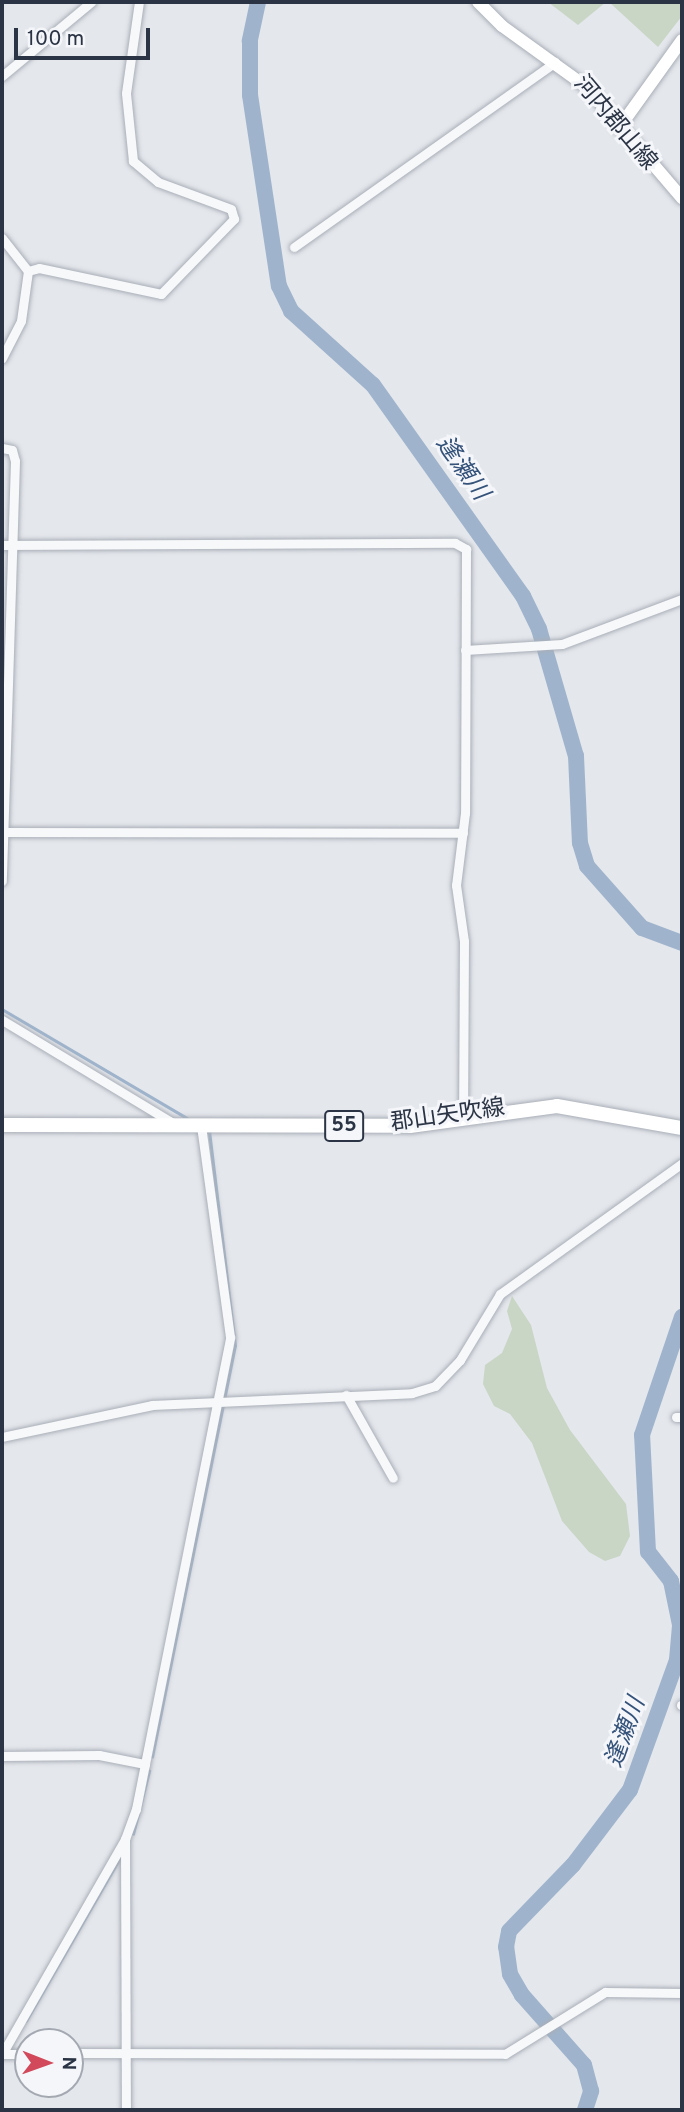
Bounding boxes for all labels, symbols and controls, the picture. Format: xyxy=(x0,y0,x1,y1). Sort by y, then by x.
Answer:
scale bar xyxy=(18,14,154,58)
text: 100 m xyxy=(27,26,84,53)
street label: 河内郡山線 xyxy=(566,71,662,177)
water label: 逢瀬川 xyxy=(429,431,493,507)
street label: 郡山矢吹線 xyxy=(389,1095,507,1139)
road number: 55 xyxy=(323,1108,365,1144)
water label: 逢瀬川 xyxy=(601,1694,653,1772)
north arrow xyxy=(14,2028,84,2098)
text: N xyxy=(56,2056,80,2070)

